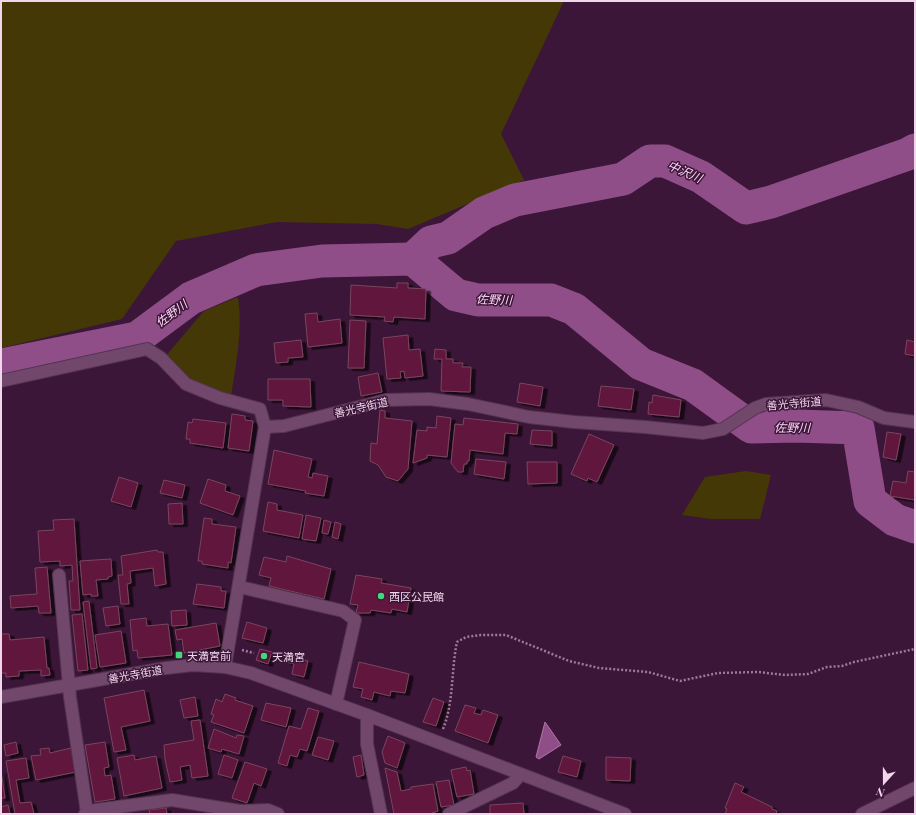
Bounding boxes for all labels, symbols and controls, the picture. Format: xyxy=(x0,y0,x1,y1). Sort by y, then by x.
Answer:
water label: 中沢川 xyxy=(665,156,707,186)
water label: 佐野川 xyxy=(476,290,514,308)
water label: 佐野川 xyxy=(152,295,192,330)
street label: 善光寺街道 xyxy=(766,393,822,413)
street label: 善光寺街道 xyxy=(333,394,389,420)
water label: 佐野川 xyxy=(774,419,812,435)
place label: 西区公民館 xyxy=(389,589,444,604)
marker: 西区公民館 xyxy=(376,591,386,601)
place label: 天満宮前 xyxy=(187,648,231,663)
place label: 天満宮 xyxy=(272,649,305,664)
marker: 天満宮前 xyxy=(174,650,184,660)
marker: 天満宮 xyxy=(259,651,269,661)
street label: 善光寺街道 xyxy=(107,662,163,686)
north arrow xyxy=(864,763,904,803)
text: N xyxy=(874,784,887,801)

